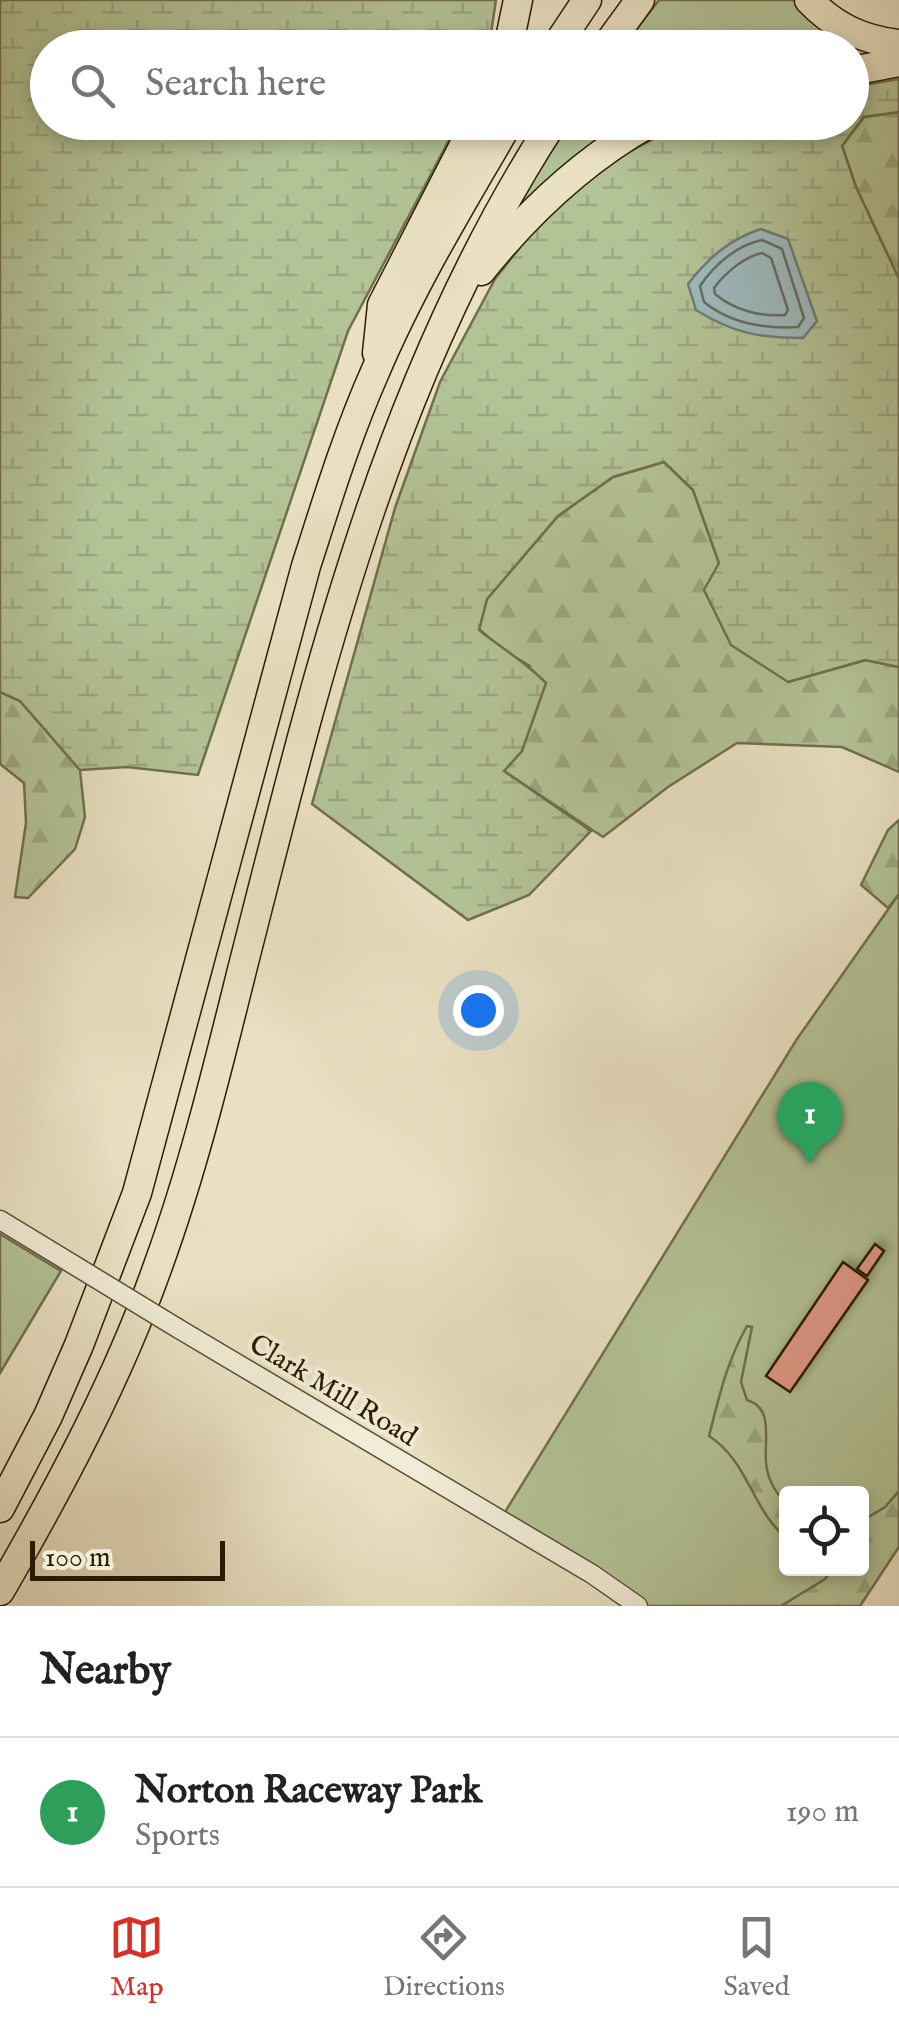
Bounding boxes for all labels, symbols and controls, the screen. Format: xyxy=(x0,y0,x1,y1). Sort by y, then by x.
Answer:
search box xyxy=(30,30,869,140)
icon: search xyxy=(65,58,120,113)
text: Search here xyxy=(145,61,326,109)
your location xyxy=(453,985,504,1036)
pin: 1 xyxy=(778,1082,842,1164)
street label: Clark Mill Road xyxy=(242,1327,423,1455)
map controls xyxy=(779,1486,869,1576)
button: locate xyxy=(779,1486,869,1576)
scale bar xyxy=(30,1536,225,1580)
text: 100 m xyxy=(45,1541,111,1576)
text: Nearby xyxy=(40,1645,171,1698)
text: Norton Raceway Park xyxy=(135,1768,482,1816)
text: 1 xyxy=(67,1792,78,1833)
text: 190 m xyxy=(786,1792,859,1833)
text: Sports xyxy=(135,1816,220,1857)
tab: Map xyxy=(109,1910,164,2005)
tab: Directions xyxy=(383,1910,505,2005)
tab: Saved xyxy=(723,1910,790,2005)

